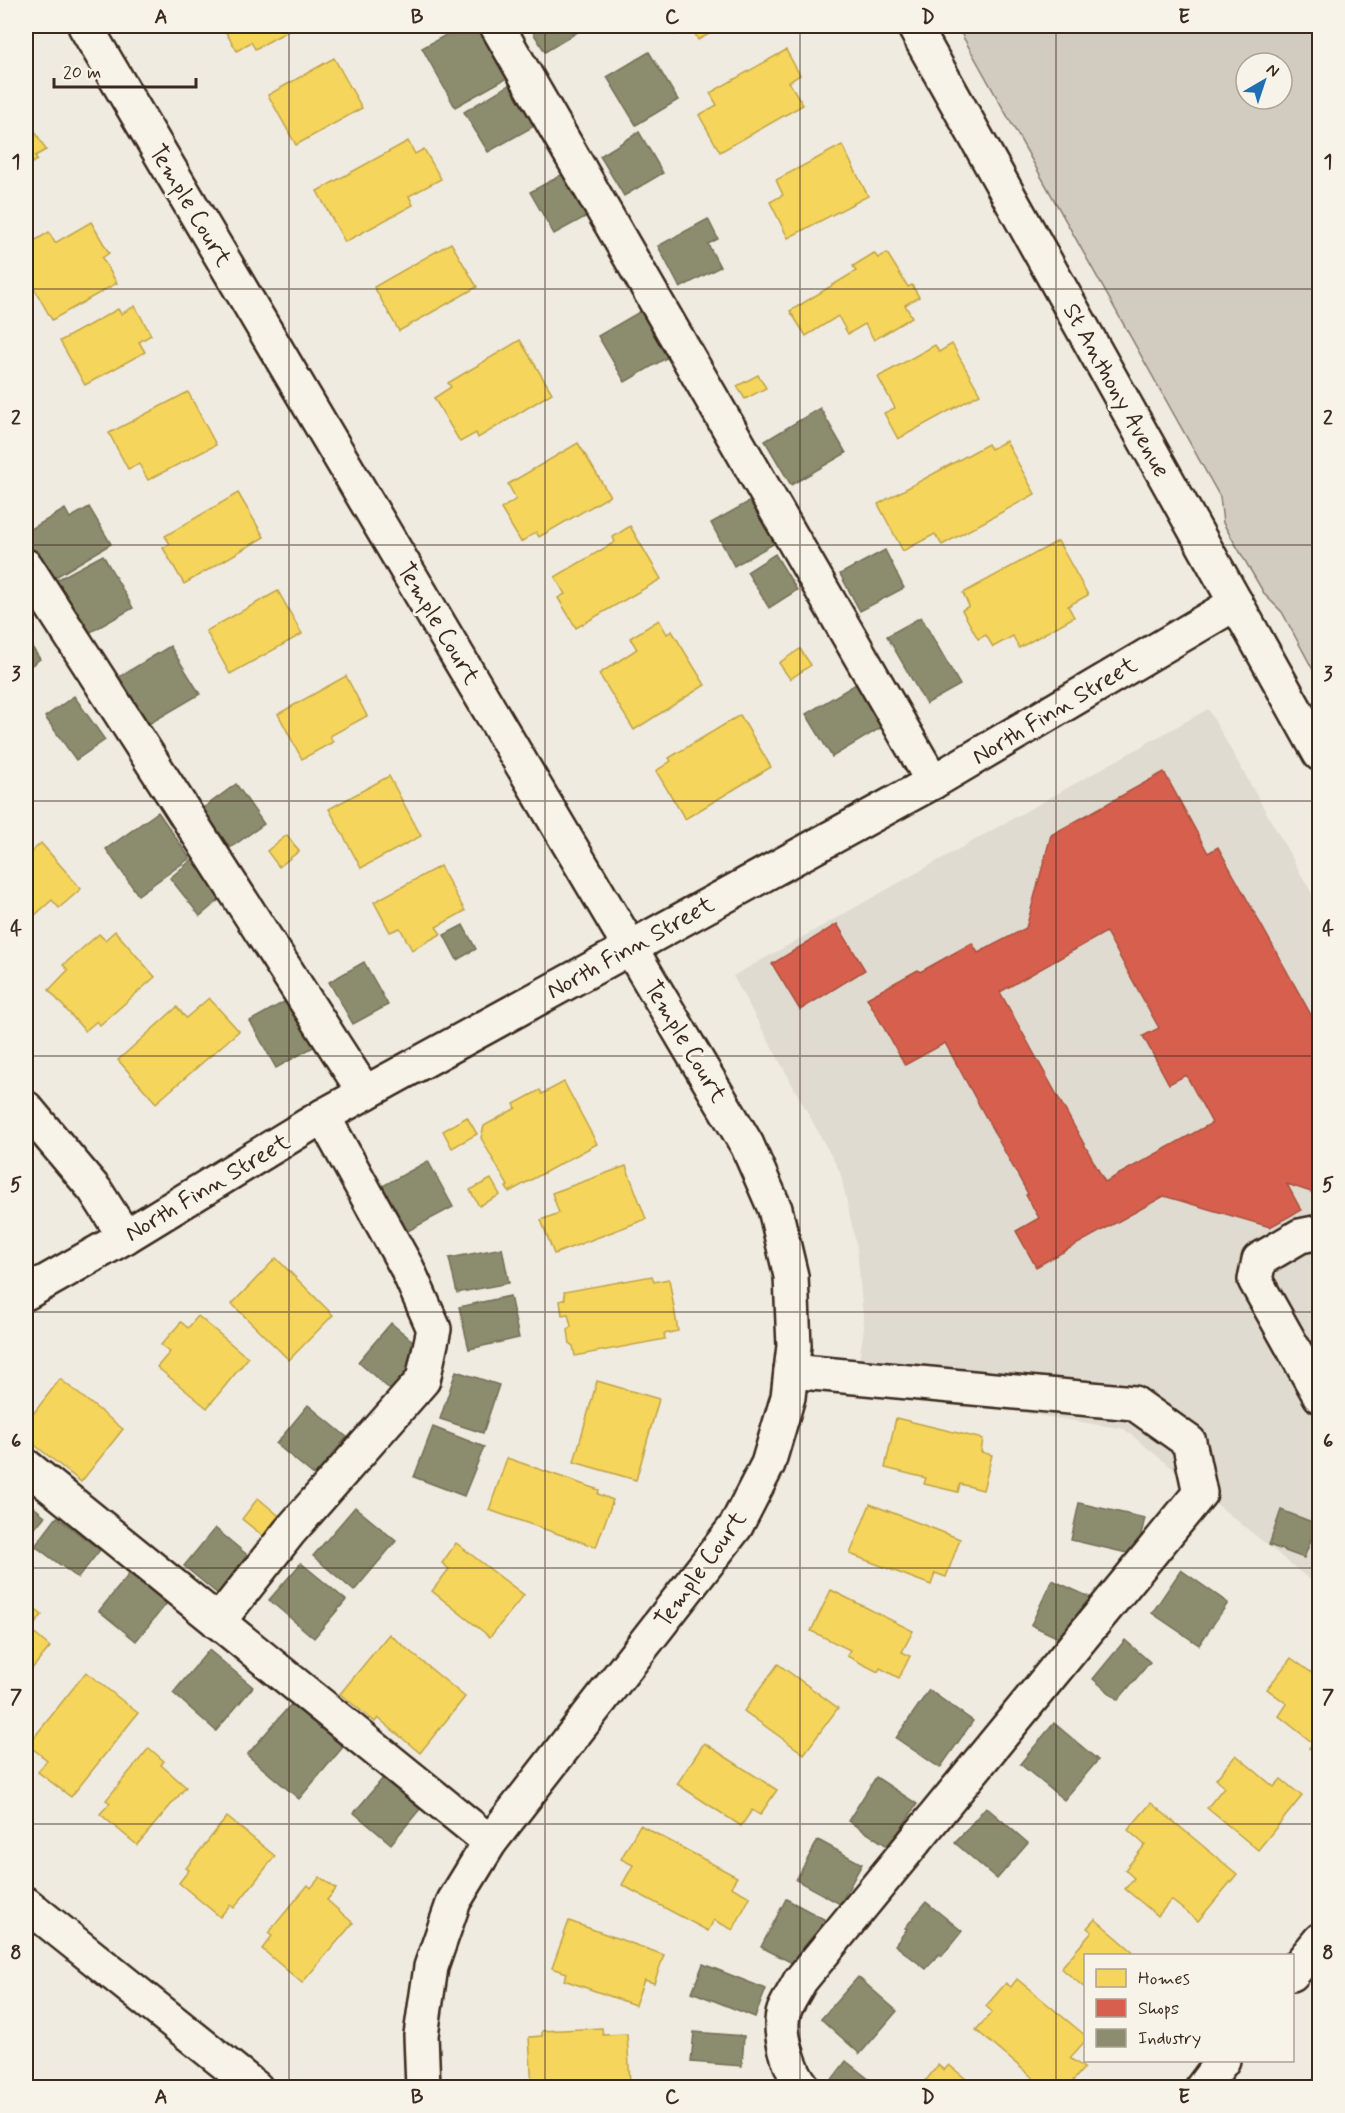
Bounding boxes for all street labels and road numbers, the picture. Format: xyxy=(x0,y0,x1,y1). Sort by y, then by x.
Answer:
street label: Temple Court xyxy=(141,139,238,273)
street label: St Anthony Avenue xyxy=(1055,298,1176,483)
street label: Temple Court xyxy=(389,557,486,691)
street label: North Finn Street xyxy=(967,650,1143,773)
street label: North Finn Street xyxy=(541,889,720,1007)
street label: Temple Court xyxy=(636,975,733,1109)
street label: North Finn Street xyxy=(120,1127,296,1250)
street label: Temple Court xyxy=(648,1505,754,1635)

